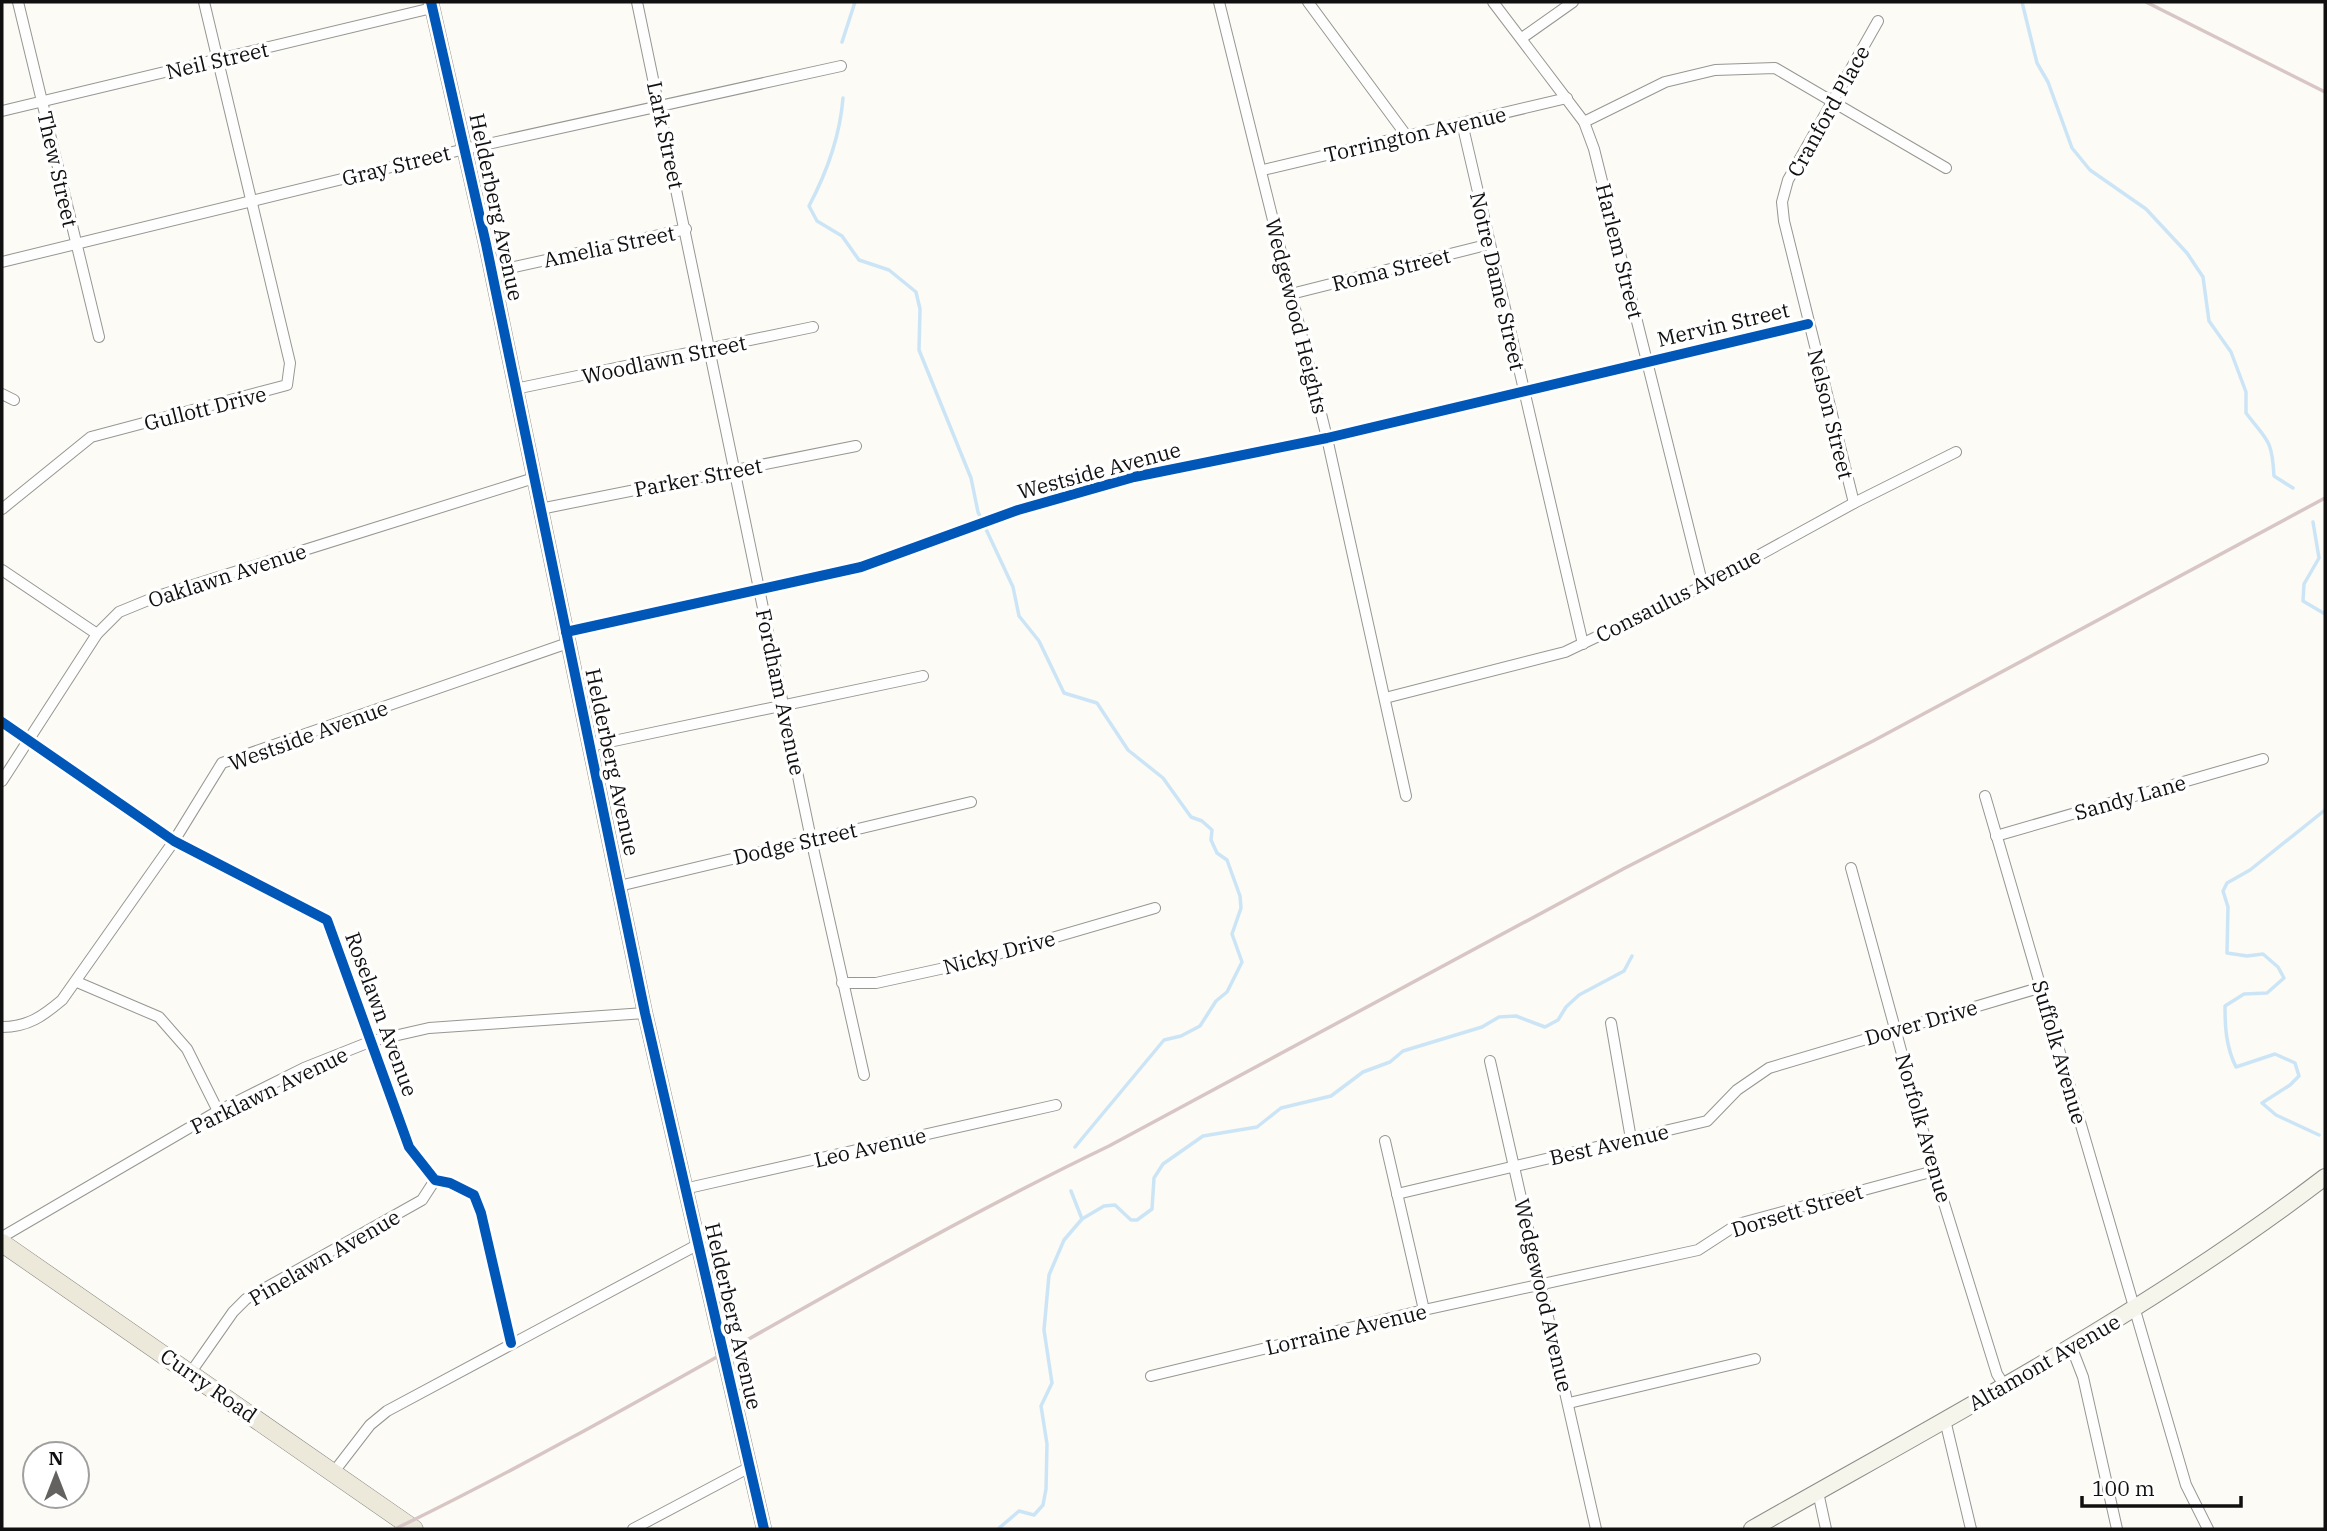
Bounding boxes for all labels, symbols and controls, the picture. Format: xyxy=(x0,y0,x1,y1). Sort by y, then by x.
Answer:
street label: Neil Street xyxy=(163,35,271,85)
street label: Cranford Place xyxy=(1780,40,1876,182)
street label: Lark Street xyxy=(641,79,691,191)
street label: Torrington Avenue xyxy=(1321,99,1509,169)
street label: Thew Street xyxy=(31,108,85,230)
street label: Helderberg Avenue xyxy=(463,111,531,303)
street label: Gray Street xyxy=(339,138,453,192)
street label: Harlem Street xyxy=(1590,180,1650,322)
street label: Notre Dame Street xyxy=(1464,189,1532,373)
street label: Wedgewood Heights xyxy=(1259,215,1335,417)
street label: Amelia Street xyxy=(541,218,677,274)
street label: Roma Street xyxy=(1329,241,1453,297)
street label: Mervin Street xyxy=(1654,295,1792,353)
street label: Woodlawn Street xyxy=(579,328,749,390)
street label: Nelson Street xyxy=(1801,346,1861,482)
street label: Gullott Drive xyxy=(141,379,269,437)
street label: Westside Avenue xyxy=(1014,435,1184,505)
street label: Parker Street xyxy=(632,451,764,503)
street label: Oaklawn Avenue xyxy=(144,536,310,614)
street label: Consaulus Avenue xyxy=(1591,541,1765,649)
street label: Fordham Avenue xyxy=(750,606,812,778)
street label: Helderberg Avenue xyxy=(579,666,647,858)
street label: Westside Avenue xyxy=(224,693,392,777)
street label: Sandy Lane xyxy=(2071,768,2189,826)
street label: Dodge Street xyxy=(730,815,860,871)
street label: Nicky Drive xyxy=(940,924,1058,980)
street label: Roselawn Avenue xyxy=(339,928,425,1100)
street label: Suffolk Avenue xyxy=(2026,977,2094,1127)
street label: Dover Drive xyxy=(1861,993,1981,1051)
street label: Parklawn Avenue xyxy=(186,1040,352,1140)
street label: Norfolk Avenue xyxy=(1889,1050,1959,1206)
street label: Best Avenue xyxy=(1547,1117,1671,1171)
street label: Leo Avenue xyxy=(811,1121,929,1173)
street label: Dorsett Street xyxy=(1728,1177,1866,1243)
street label: Wedgewood Avenue xyxy=(1508,1195,1580,1395)
street label: Pinelawn Avenue xyxy=(243,1202,405,1312)
street label: Helderberg Avenue xyxy=(699,1220,769,1412)
street label: Lorraine Avenue xyxy=(1263,1297,1429,1361)
street label: Altamont Avenue xyxy=(1963,1307,2125,1417)
street label: Curry Road xyxy=(155,1341,263,1429)
north arrow xyxy=(21,1440,91,1510)
text: N xyxy=(48,1446,64,1470)
scale bar xyxy=(2082,1464,2241,1508)
text: 100 m xyxy=(2092,1474,2155,1502)

